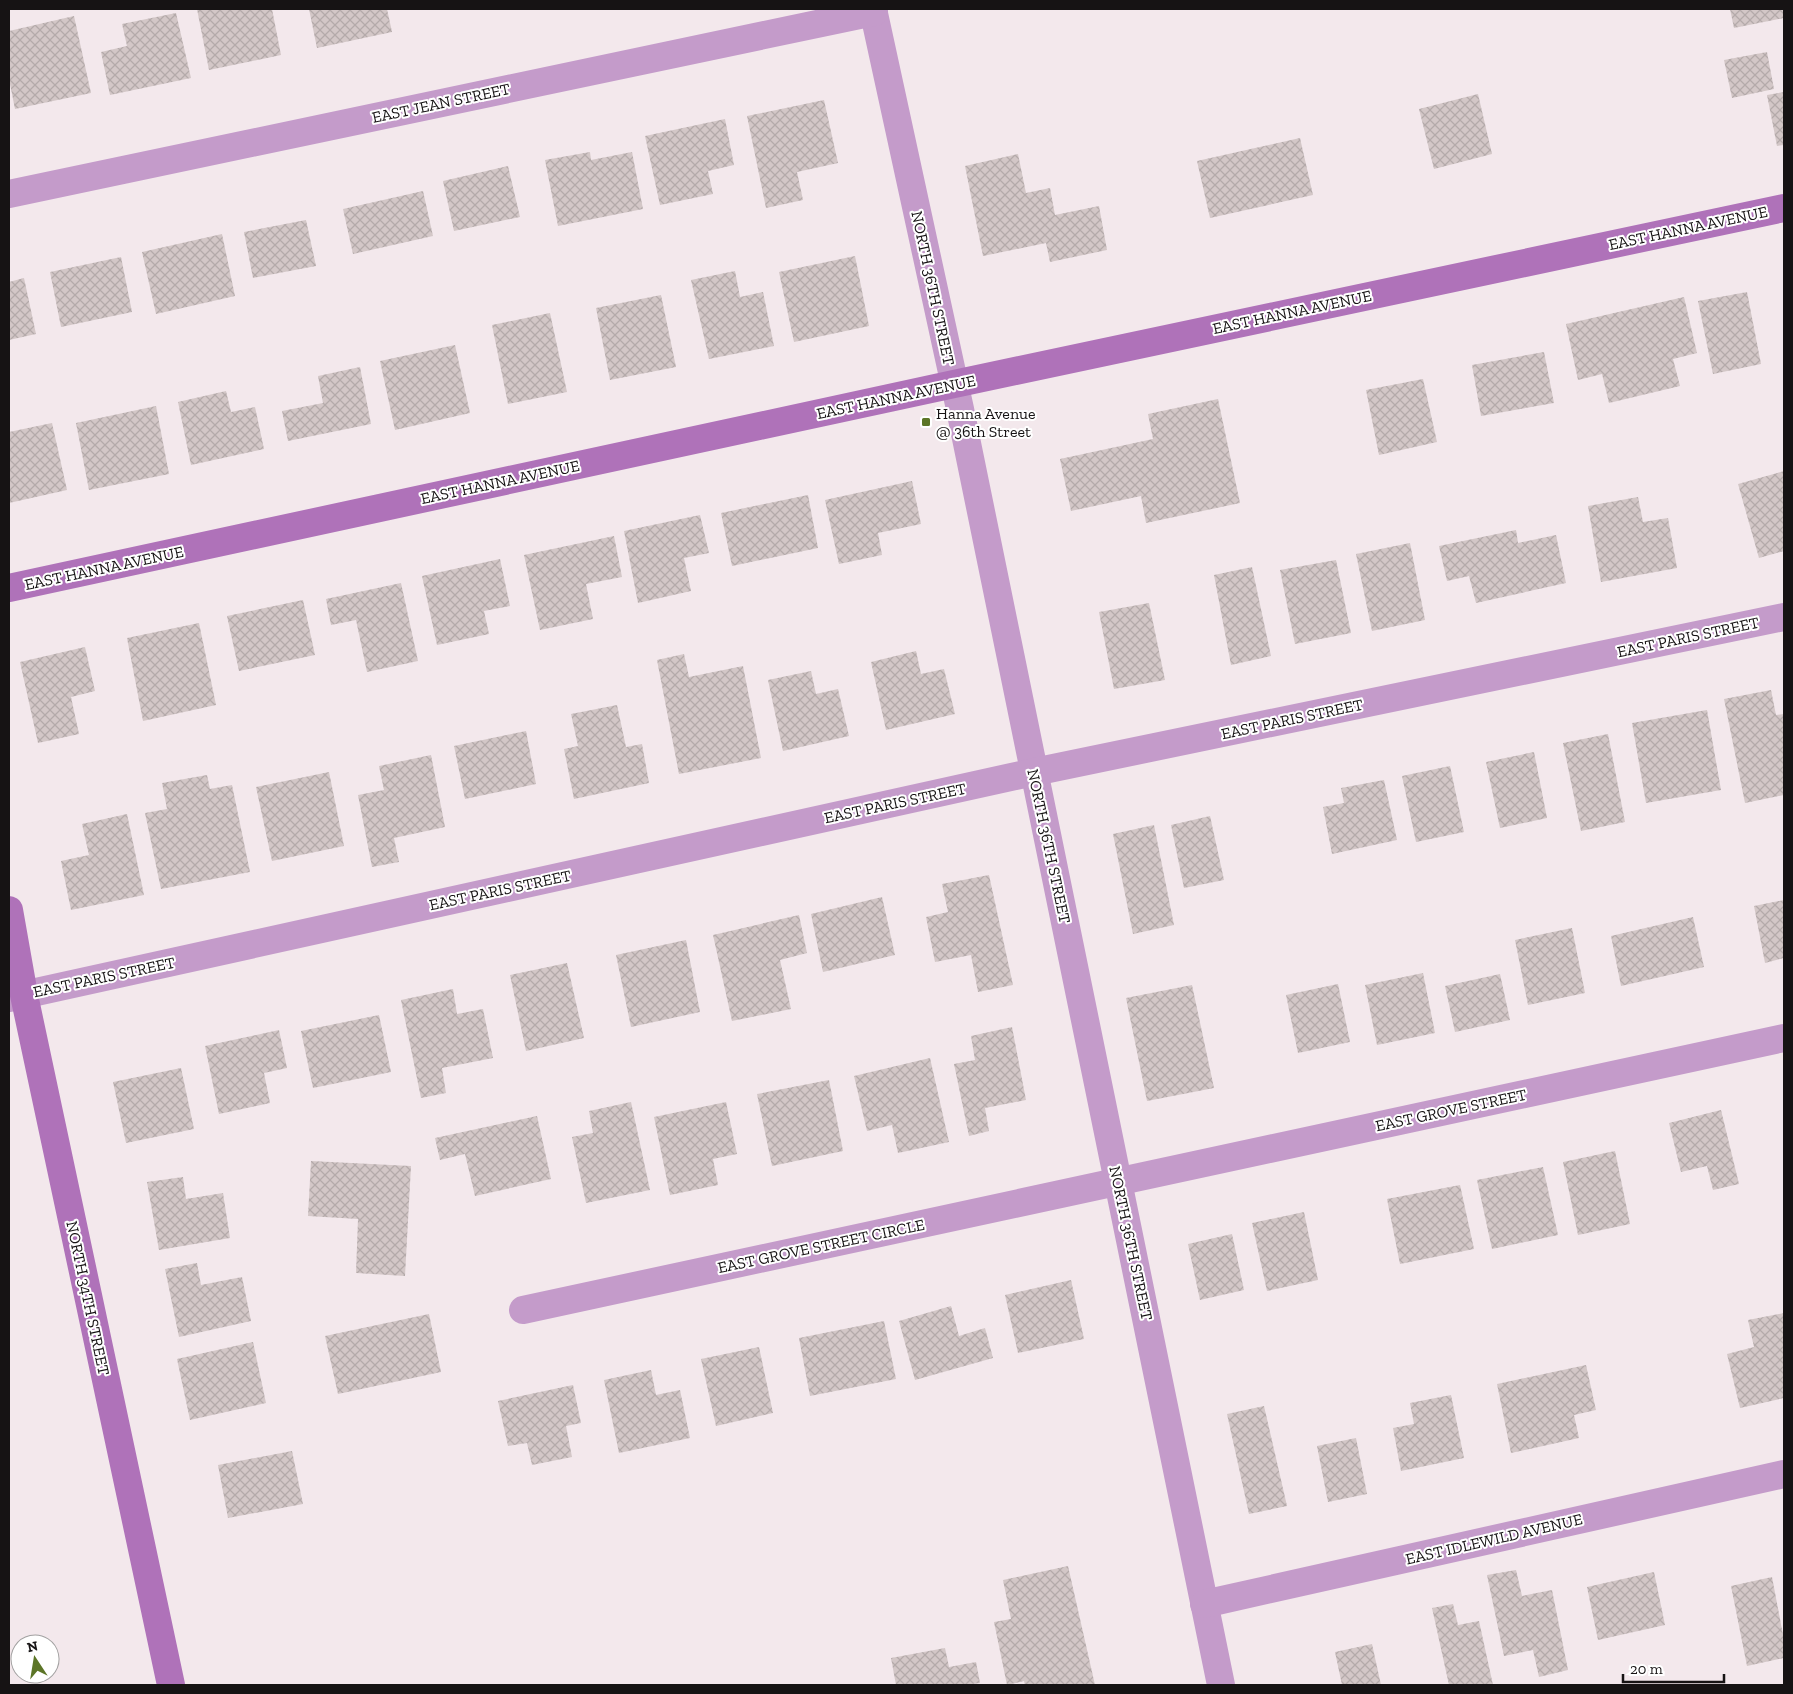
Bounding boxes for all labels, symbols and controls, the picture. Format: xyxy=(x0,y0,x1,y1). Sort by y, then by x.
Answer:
street label: EAST JEAN STREET xyxy=(370,79,512,127)
street label: EAST HANNA AVENUE xyxy=(1607,202,1769,254)
street label: NORTH 36TH STREET xyxy=(907,209,959,367)
street label: EAST HANNA AVENUE xyxy=(1211,286,1373,338)
street label: EAST HANNA AVENUE xyxy=(815,371,977,423)
place label: Hanna Avenue @ 36th Street xyxy=(936,404,1036,441)
marker: Hanna Avenue @ 36th Street xyxy=(920,416,932,428)
street label: EAST HANNA AVENUE xyxy=(419,456,581,508)
street label: EAST HANNA AVENUE xyxy=(23,542,185,594)
street label: EAST PARIS STREET xyxy=(1615,613,1761,661)
street label: EAST PARIS STREET xyxy=(1219,695,1365,743)
street label: NORTH 36TH STREET xyxy=(1023,767,1075,925)
street label: EAST PARIS STREET xyxy=(822,779,968,827)
street label: EAST PARIS STREET xyxy=(427,866,573,914)
street label: EAST PARIS STREET xyxy=(31,953,177,1001)
street label: EAST GROVE STREET xyxy=(1374,1085,1528,1135)
street label: NORTH 36TH STREET xyxy=(1105,1164,1157,1322)
street label: EAST GROVE STREET CIRCLE xyxy=(716,1215,926,1277)
street label: NORTH 34TH STREET xyxy=(62,1219,114,1377)
street label: EAST IDLEWILD AVENUE xyxy=(1404,1509,1584,1569)
north arrow xyxy=(10,1634,60,1684)
text: N xyxy=(25,1637,40,1656)
scale bar xyxy=(1623,1652,1724,1684)
text: 20 m xyxy=(1630,1660,1663,1678)

